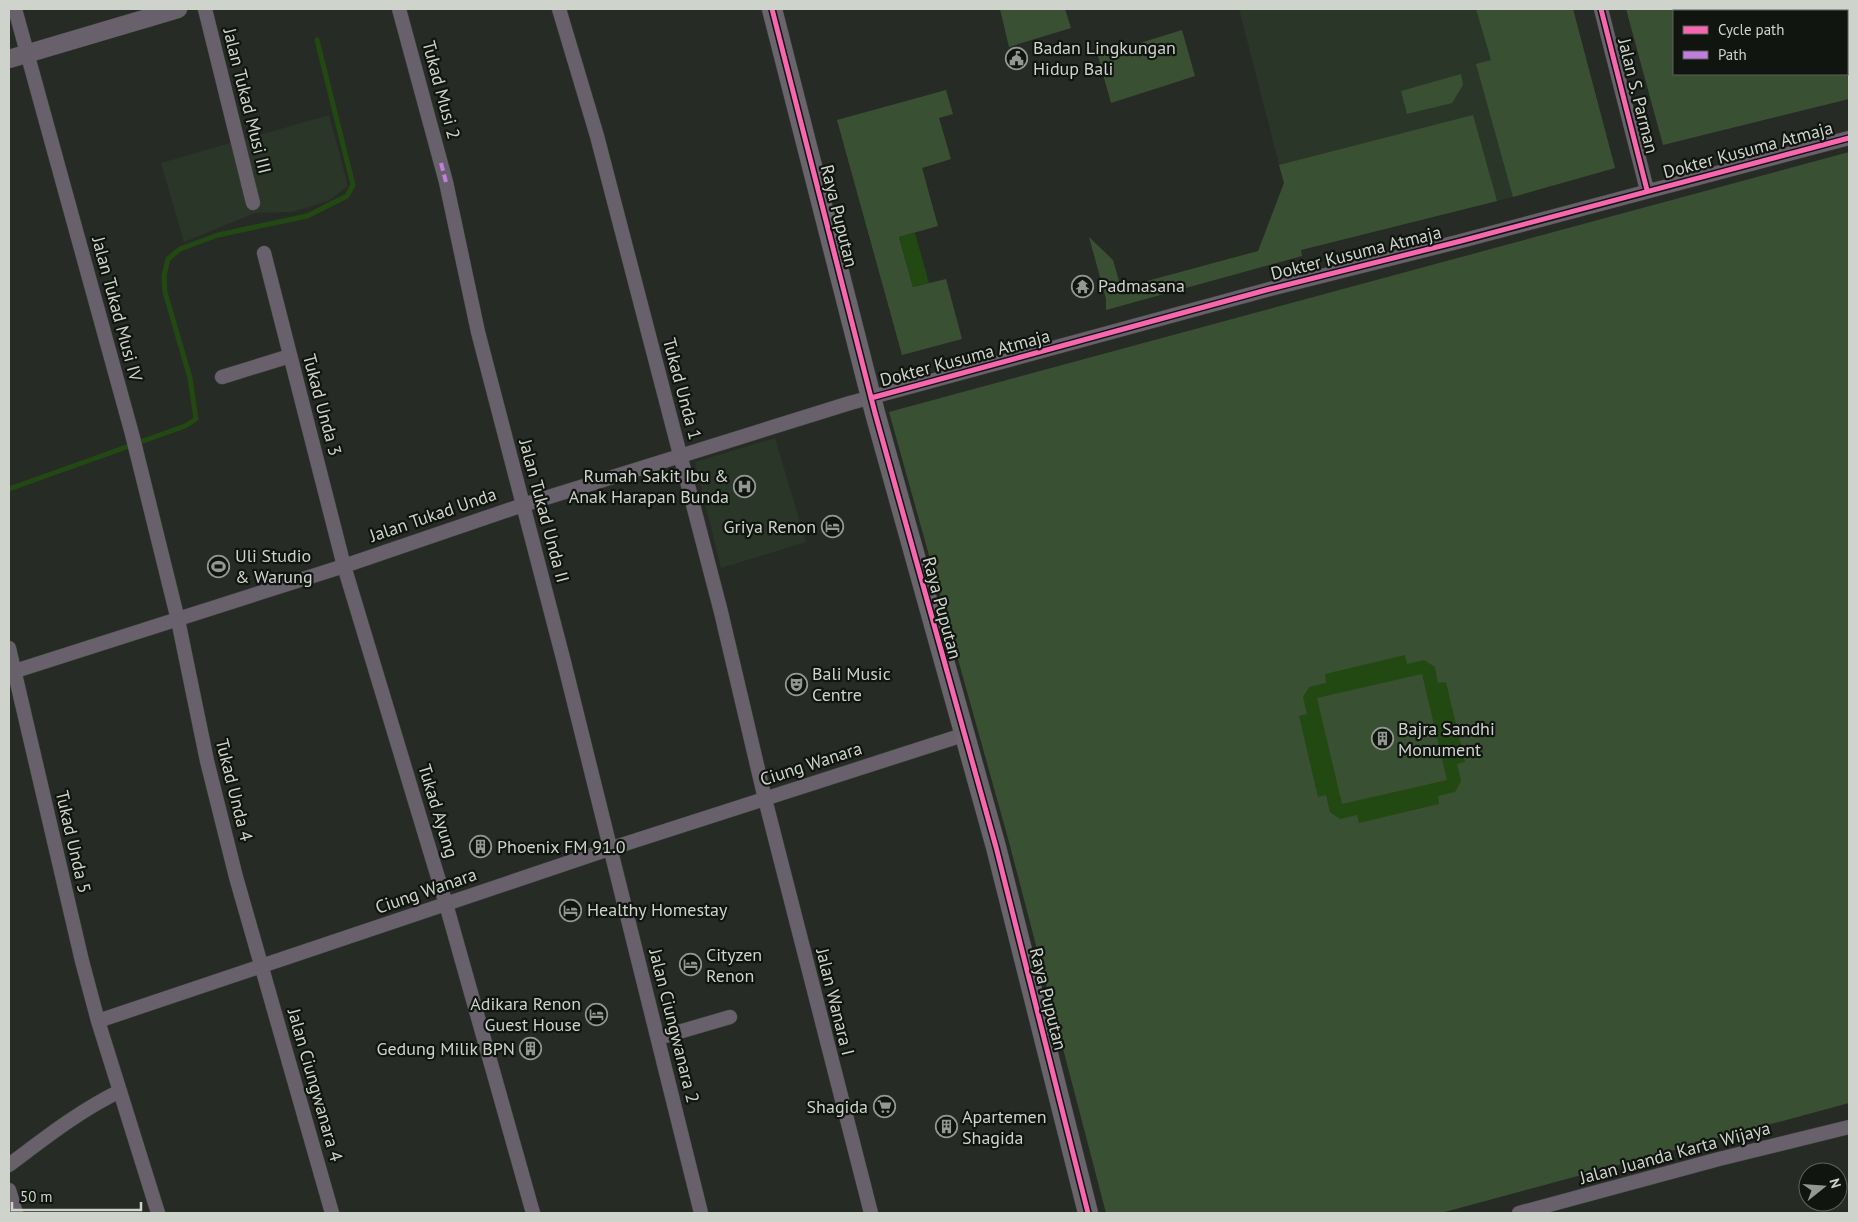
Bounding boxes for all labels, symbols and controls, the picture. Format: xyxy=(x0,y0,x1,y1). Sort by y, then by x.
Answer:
legend xyxy=(1673,10,1848,75)
text: Cycle path xyxy=(1718,20,1784,39)
street label: Jalan Tukad Musi III xyxy=(218,25,277,176)
street label: Jalan S. Parman xyxy=(1613,35,1664,156)
place label: Badan Lingkungan Hidup Bali xyxy=(1033,36,1176,80)
street label: Tukad Musi 2 xyxy=(417,38,466,142)
text: Path xyxy=(1718,45,1747,64)
public building icon: Badan Lingkungan Hidup Bali xyxy=(1005,46,1029,70)
street label: Dokter Kusuma Atmaja xyxy=(1660,116,1835,183)
street label: Raya Puputan xyxy=(816,162,863,270)
street label: Dokter Kusuma Atmaja xyxy=(1268,220,1444,285)
street label: Jalan Tukad Musi IV xyxy=(87,233,148,385)
temple icon: Padmasana xyxy=(1070,274,1094,298)
place label: Padmasana xyxy=(1098,274,1185,297)
street label: Dokter Kusuma Atmaja xyxy=(877,324,1052,391)
street label: Tukad Unda 1 xyxy=(658,335,707,442)
street label: Tukad Unda 3 xyxy=(298,351,347,458)
street label: Jalan Tukad Unda II xyxy=(514,436,575,585)
place label: Rumah Sakit Ibu & Anak Harapan Bunda xyxy=(569,464,729,508)
hospital icon: Rumah Sakit Ibu & Anak Harapan Bunda xyxy=(733,474,757,498)
street label: Jalan Tukad Unda xyxy=(366,482,499,547)
place label: Griya Renon xyxy=(724,515,816,538)
hotel icon: Griya Renon xyxy=(820,515,844,539)
place label: Uli Studio & Warung xyxy=(235,544,313,588)
sports icon: Uli Studio & Warung xyxy=(207,554,231,578)
street label: Raya Puputan xyxy=(918,554,967,662)
place label: Bali Music Centre xyxy=(812,662,891,706)
theatre icon: Bali Music Centre xyxy=(784,672,808,696)
place label: Bajra Sandhi Monument xyxy=(1398,717,1495,761)
building icon: Bajra Sandhi Monument xyxy=(1370,727,1394,751)
street label: Tukad Unda 4 xyxy=(211,736,258,844)
street label: Ciung Wanara xyxy=(757,736,865,791)
street label: Tukad Ayung xyxy=(413,761,464,860)
street label: Tukad Unda 5 xyxy=(51,788,96,895)
building icon: Phoenix FM 91.0 xyxy=(469,835,493,859)
place label: Phoenix FM 91.0 xyxy=(497,835,626,858)
street label: Ciung Wanara xyxy=(372,862,480,919)
hotel icon: Healthy Homestay xyxy=(559,898,583,922)
place label: Healthy Homestay xyxy=(587,898,728,921)
place label: Cityzen Renon xyxy=(706,943,762,987)
street label: Jalan Wanara I xyxy=(811,945,860,1058)
street label: Raya Puputan xyxy=(1025,945,1072,1053)
street label: Jalan Ciungwanara 2 xyxy=(644,946,705,1105)
hotel icon: Cityzen Renon xyxy=(678,953,702,977)
place label: Adikara Renon Guest House xyxy=(470,992,581,1036)
hotel icon: Adikara Renon Guest House xyxy=(585,1002,609,1026)
street label: Jalan Ciungwanara 4 xyxy=(282,1005,348,1164)
place label: Gedung Milik BPN xyxy=(376,1037,515,1060)
building icon: Gedung Milik BPN xyxy=(519,1037,543,1061)
place label: Shagida xyxy=(807,1095,868,1118)
supermarket icon: Shagida xyxy=(872,1095,896,1119)
place label: Apartemen Shagida xyxy=(962,1105,1047,1149)
building icon: Apartemen Shagida xyxy=(934,1115,958,1139)
street label: Jalan Juanda Karta Wijaya xyxy=(1576,1116,1773,1189)
north arrow xyxy=(1798,1162,1848,1212)
text: N xyxy=(1825,1176,1845,1190)
scale bar xyxy=(12,1180,141,1212)
text: 50 m xyxy=(20,1187,53,1206)

